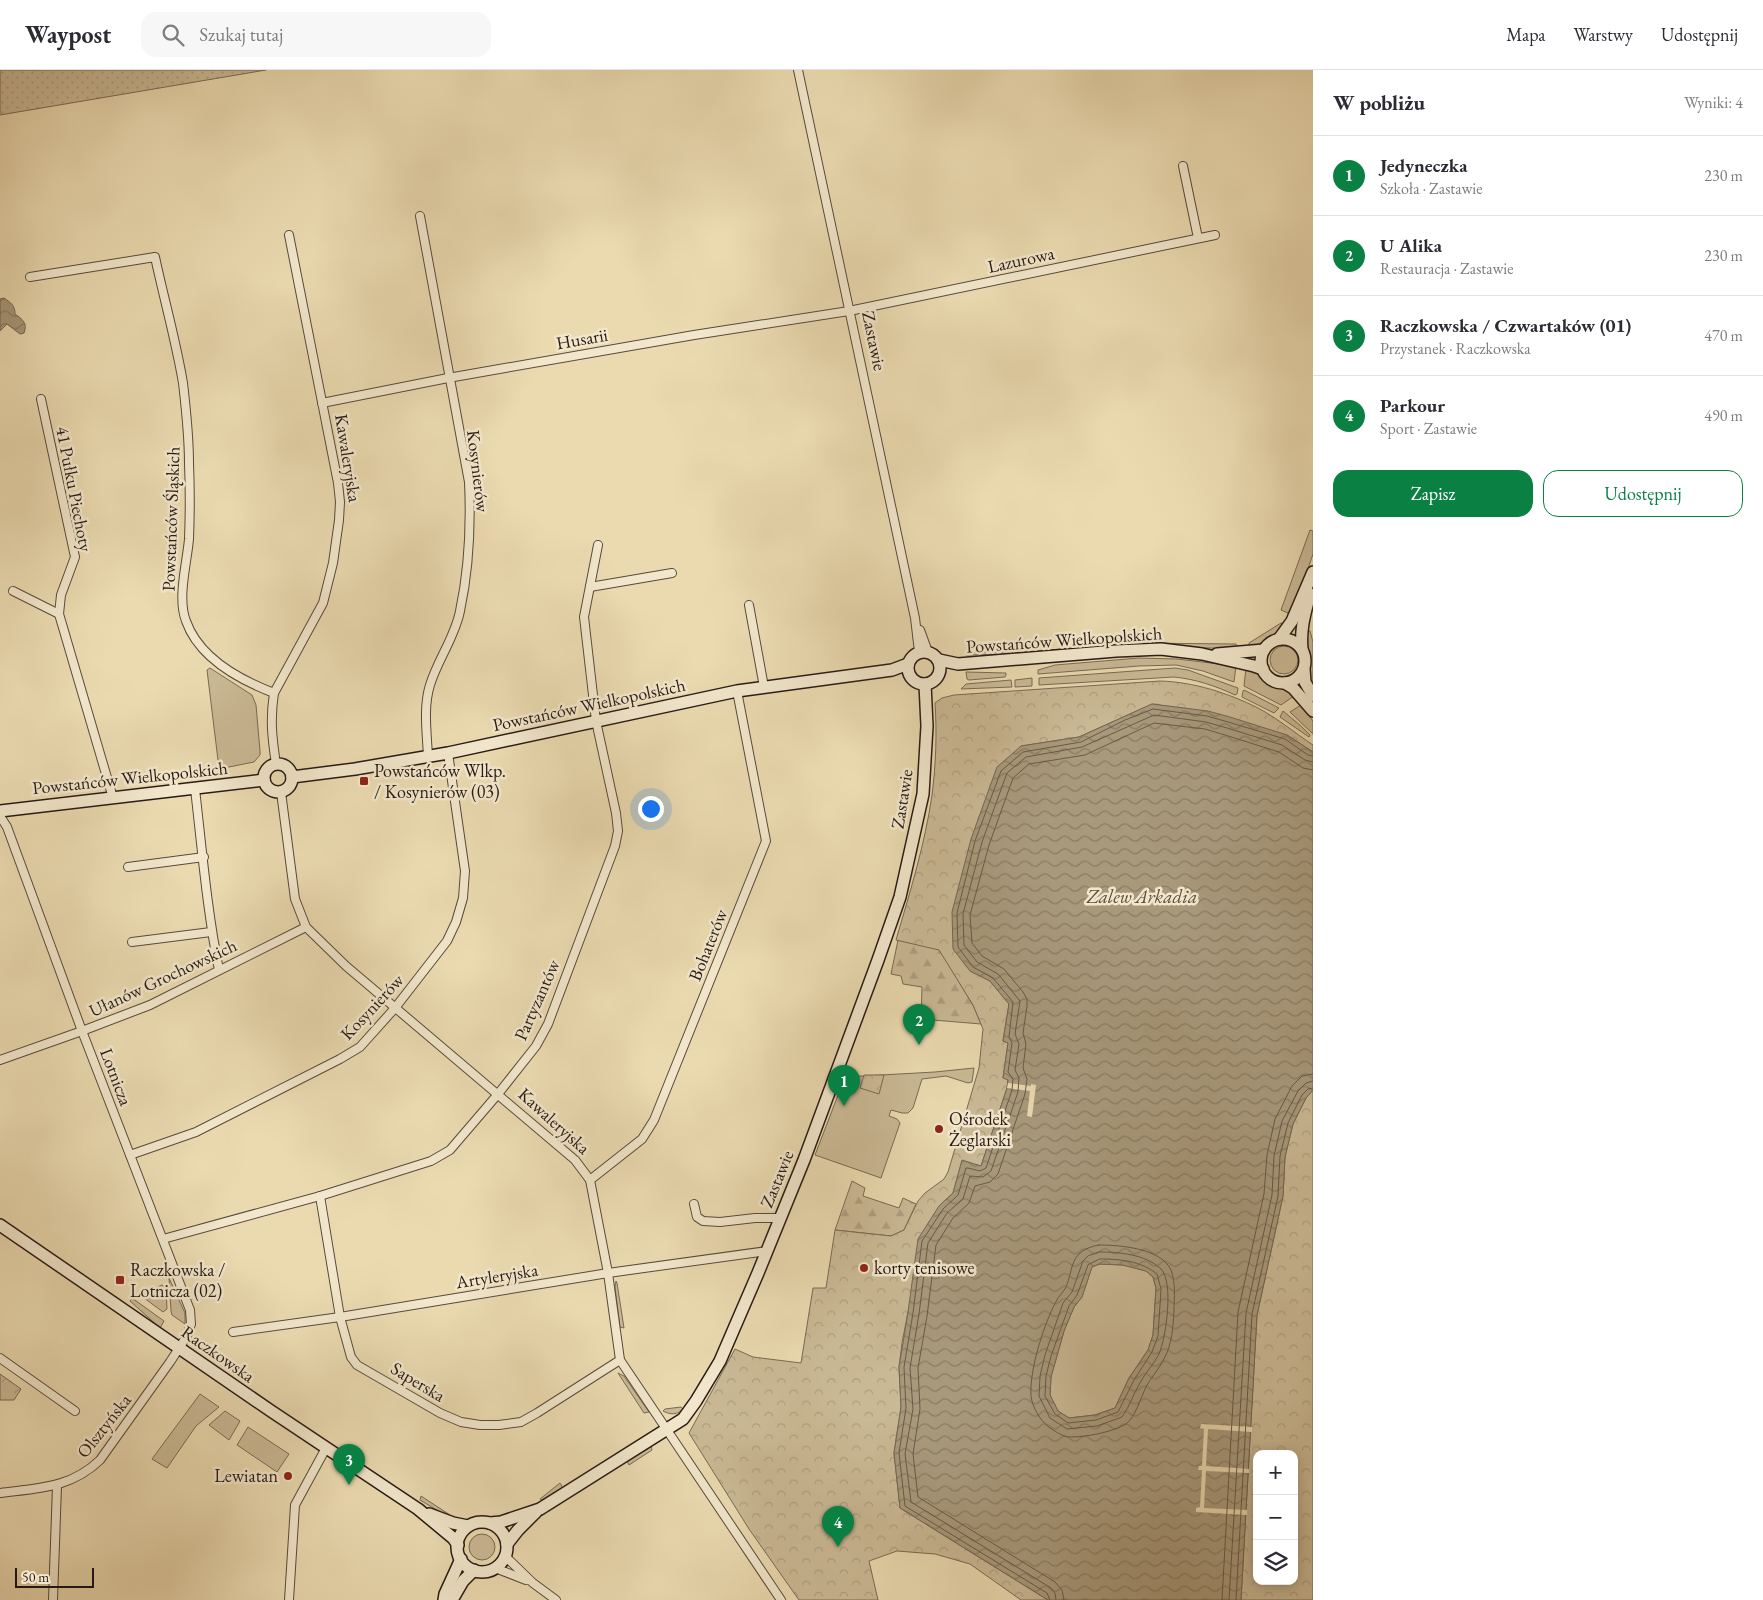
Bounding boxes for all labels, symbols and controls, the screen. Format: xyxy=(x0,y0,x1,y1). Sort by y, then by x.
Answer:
search box xyxy=(141,12,491,57)
text: Waypost xyxy=(25,19,111,50)
icon: search xyxy=(159,21,187,49)
text: Szukaj tutaj xyxy=(199,22,283,47)
text: Mapa xyxy=(1506,23,1545,46)
text: Warstwy xyxy=(1573,23,1633,46)
text: Udostępnij xyxy=(1661,23,1738,46)
text: W pobliżu xyxy=(1333,89,1425,116)
text: Wyniki: 4 xyxy=(1684,92,1743,113)
text: Jedyneczka xyxy=(1380,153,1467,178)
text: 1 xyxy=(1345,165,1353,186)
text: 230 m xyxy=(1704,165,1743,186)
text: Szkoła · Zastawie xyxy=(1380,178,1483,199)
text: U Alika xyxy=(1380,233,1442,258)
street label: Lazurowa xyxy=(985,241,1057,278)
text: 2 xyxy=(1345,245,1353,266)
text: 230 m xyxy=(1704,245,1743,266)
text: Restauracja · Zastawie xyxy=(1380,258,1514,279)
street label: Zastawie xyxy=(857,309,892,373)
text: Raczkowska / Czwartaków (01) xyxy=(1380,313,1631,338)
street label: Husarii xyxy=(554,323,610,354)
text: 3 xyxy=(1345,325,1353,346)
text: 470 m xyxy=(1704,325,1743,346)
text: Przystanek · Raczkowska xyxy=(1380,338,1531,359)
text: Parkour xyxy=(1380,393,1445,418)
text: 4 xyxy=(1345,405,1353,426)
text: 490 m xyxy=(1704,405,1743,426)
street label: Kawaleryjska xyxy=(330,412,367,505)
text: Sport · Zastawie xyxy=(1380,418,1477,439)
street label: 41 Pułku Piechoty xyxy=(51,424,98,554)
street label: Kosynierów xyxy=(462,429,495,514)
street label: Powstańców Śląskich xyxy=(156,446,185,592)
button: Zapisz xyxy=(1333,470,1533,517)
button: Udostępnij xyxy=(1543,470,1743,517)
street label: Powstańców Wielkopolskich xyxy=(965,621,1163,658)
street label: Powstańców Wielkopolskich xyxy=(490,673,687,736)
street label: Powstańców Wielkopolskich xyxy=(31,756,229,799)
place label: Powstańców Wlkp. / Kosynierów (03) xyxy=(374,759,506,803)
street label: Zastawie xyxy=(885,767,918,830)
marker: Powstańców Wlkp. / Kosynierów (03) xyxy=(358,775,370,787)
your location xyxy=(638,796,664,822)
water label: Zalew Arkadia xyxy=(1086,884,1197,909)
street label: Bohaterów xyxy=(683,905,733,984)
street label: Ułanów Grochowskich xyxy=(85,933,240,1022)
street label: Partyzantów xyxy=(509,955,565,1044)
street label: Kosynierów xyxy=(335,968,409,1045)
pin: 2 xyxy=(903,1004,935,1045)
street label: Lotnicza xyxy=(95,1045,138,1110)
pin: 1 xyxy=(828,1065,860,1106)
street label: Kawaleryjska xyxy=(514,1082,596,1160)
place label: Ośrodek Żeglarski xyxy=(949,1107,1011,1151)
marker: Ośrodek Żeglarski xyxy=(933,1123,945,1135)
street label: Zastawie xyxy=(755,1147,798,1211)
place label: korty tenisowe xyxy=(874,1256,974,1279)
place label: Raczkowska / Lotnicza (02) xyxy=(130,1258,225,1302)
street label: Artyleryjska xyxy=(453,1258,540,1293)
marker: korty tenisowe xyxy=(858,1262,870,1274)
marker: Raczkowska / Lotnicza (02) xyxy=(114,1274,126,1286)
street label: Raczkowska xyxy=(177,1320,260,1388)
street label: Saperska xyxy=(387,1356,450,1407)
street label: Olsztyńska xyxy=(71,1388,136,1462)
pin: 3 xyxy=(333,1444,365,1485)
map controls xyxy=(1253,1450,1298,1585)
button: + xyxy=(1253,1450,1298,1495)
place label: Lewiatan xyxy=(214,1464,278,1487)
marker: Lewiatan xyxy=(282,1470,294,1482)
button: − xyxy=(1253,1495,1298,1540)
pin: 4 xyxy=(822,1506,854,1547)
button: layers xyxy=(1253,1540,1298,1585)
scale bar xyxy=(15,1565,94,1588)
text: 50 m xyxy=(22,1568,49,1586)

